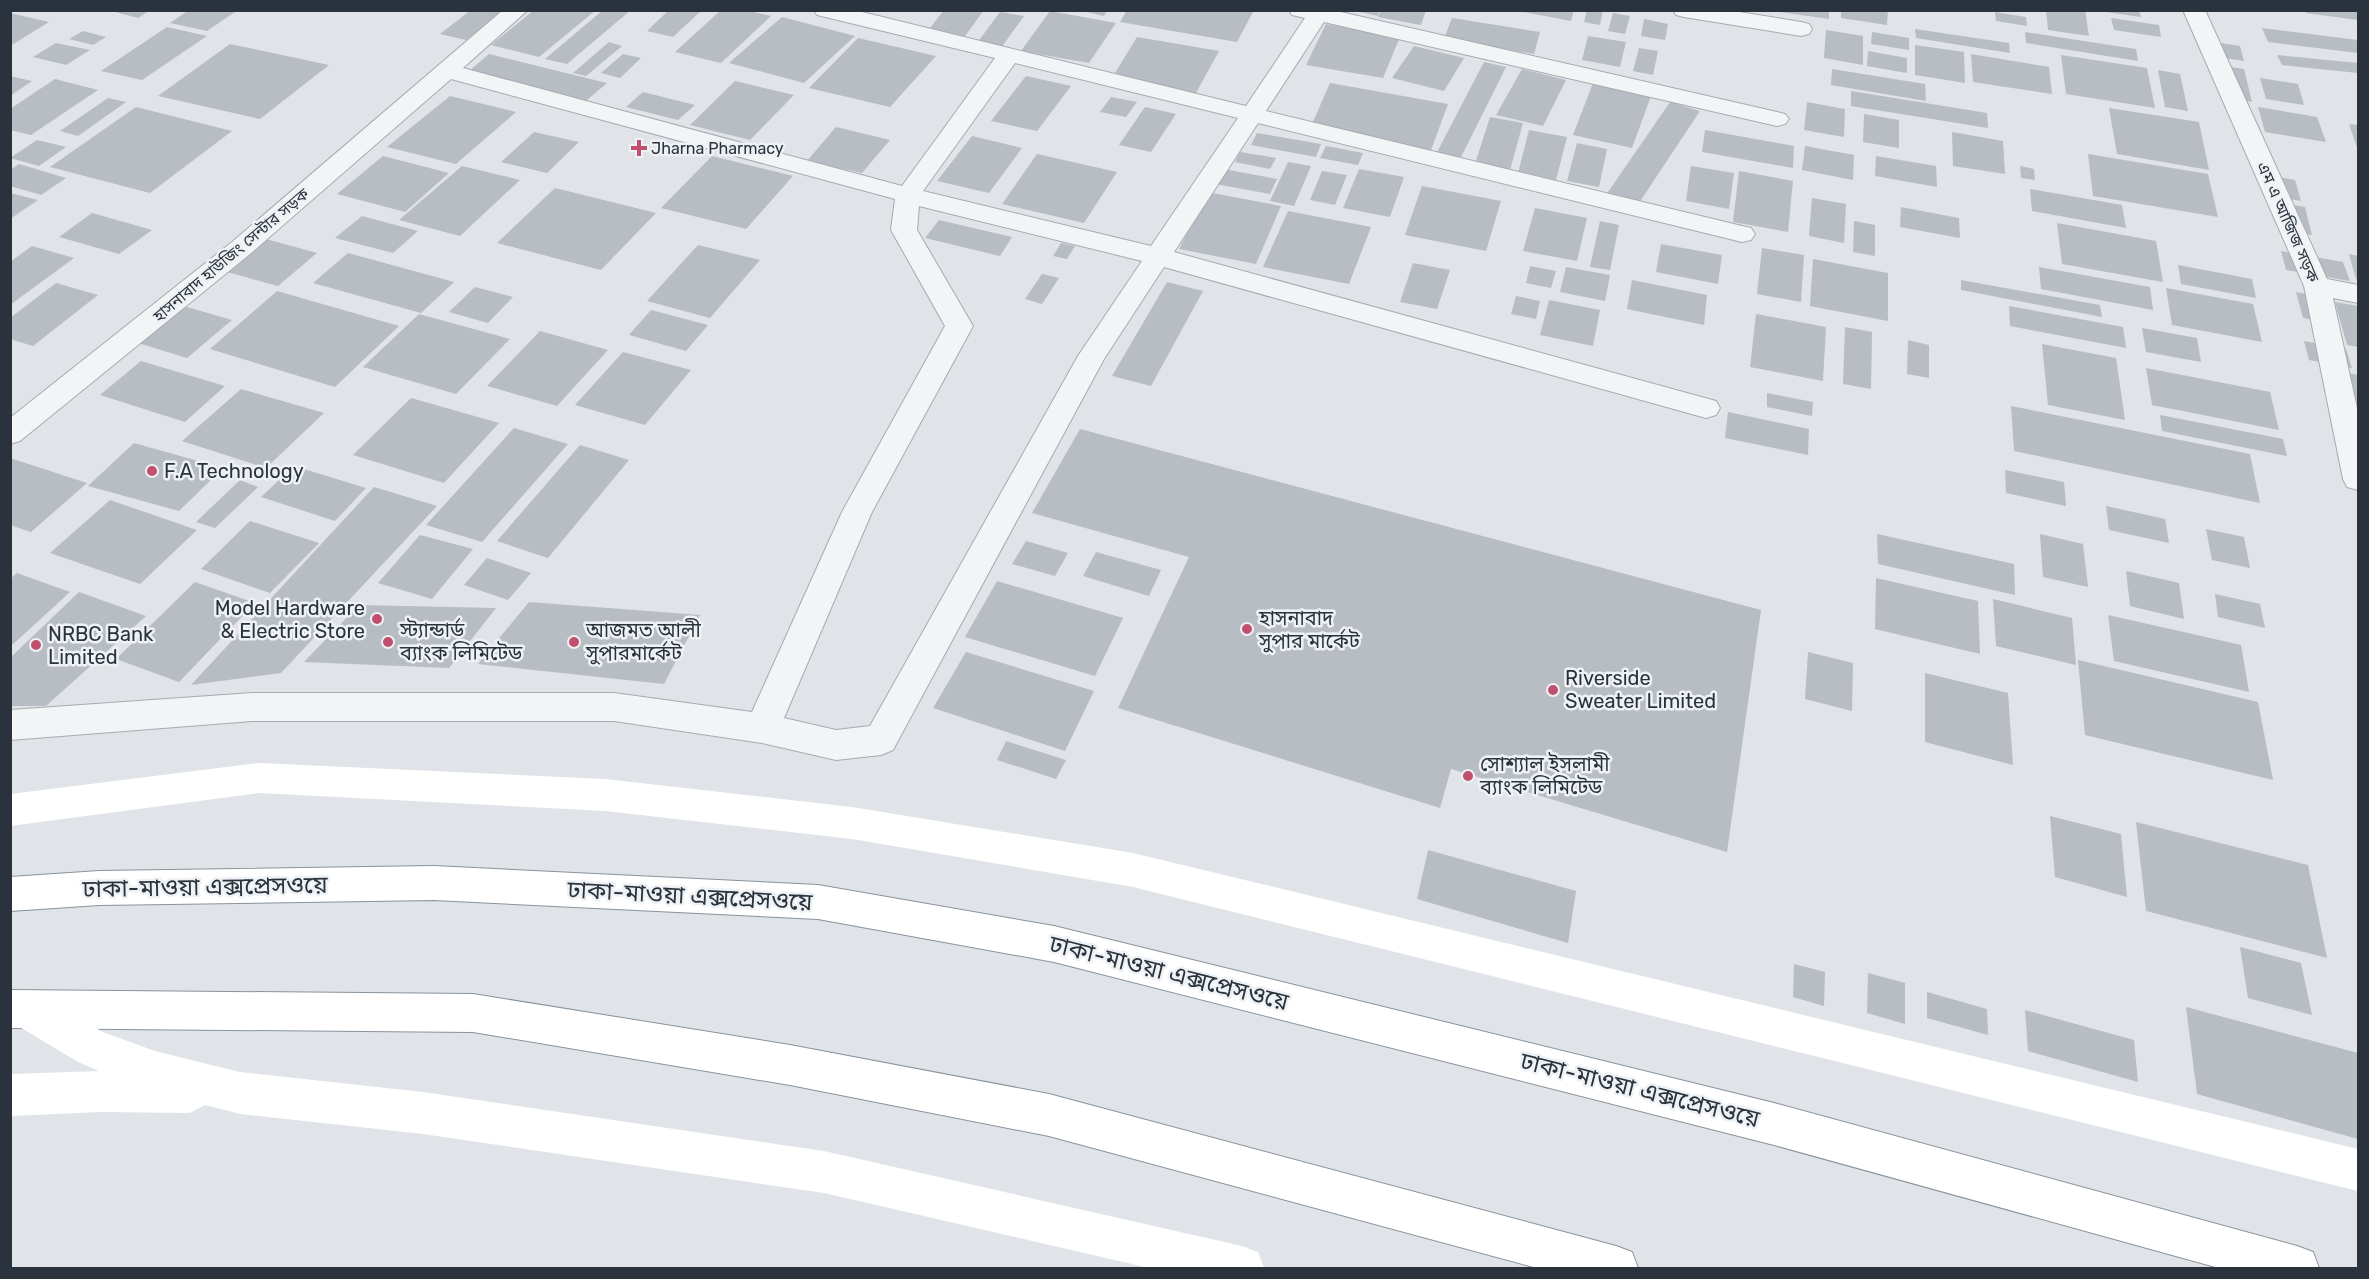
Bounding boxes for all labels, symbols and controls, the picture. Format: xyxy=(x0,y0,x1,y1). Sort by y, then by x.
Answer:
place label: Jharna Pharmacy xyxy=(651,139,784,158)
marker: Jharna Pharmacy xyxy=(632,141,646,155)
street label: এম এ আজিজ সড়ক xyxy=(2253,159,2323,286)
street label: হাসনাবাদ হাউজিং সেন্টার সড়ক xyxy=(148,184,314,326)
place label: F.A Technology xyxy=(164,459,304,483)
marker: F.A Technology xyxy=(145,464,159,478)
place label: Model Hardware & Electric Store xyxy=(215,596,365,643)
place label: হাসনাবাদ সুপার মার্কেট xyxy=(1258,606,1361,653)
marker: Model Hardware & Electric Store xyxy=(370,612,384,626)
place label: স্ট্যান্ডার্ড ব্যাংক লিমিটেড xyxy=(399,617,523,665)
place label: আজমত আলী সুপারমার্কেট xyxy=(585,618,701,665)
place label: NRBC Bank Limited xyxy=(48,622,154,669)
marker: হাসনাবাদ সুপার মার্কেট xyxy=(1240,622,1254,636)
marker: স্ট্যান্ডার্ড ব্যাংক লিমিটেড xyxy=(381,635,395,649)
marker: আজমত আলী সুপারমার্কেট xyxy=(567,635,581,649)
marker: NRBC Bank Limited xyxy=(29,638,43,652)
place label: Riverside Sweater Limited xyxy=(1565,666,1716,713)
marker: Riverside Sweater Limited xyxy=(1546,683,1560,697)
place label: সোশ্যাল ইসলামী ব্যাংক লিমিটেড xyxy=(1479,752,1610,799)
marker: সোশ্যাল ইসলামী ব্যাংক লিমিটেড xyxy=(1461,769,1475,783)
street label: ঢাকা-মাওয়া এক্সপ্রেসওয়ে xyxy=(81,871,329,903)
street label: ঢাকা-মাওয়া এক্সপ্রেসওয়ে xyxy=(566,876,814,916)
street label: ঢাকা-মাওয়া এক্সপ্রেসওয়ে xyxy=(1046,930,1292,1016)
street label: ঢাকা-মাওয়া এক্সপ্রেসওয়ে xyxy=(1517,1047,1763,1133)

